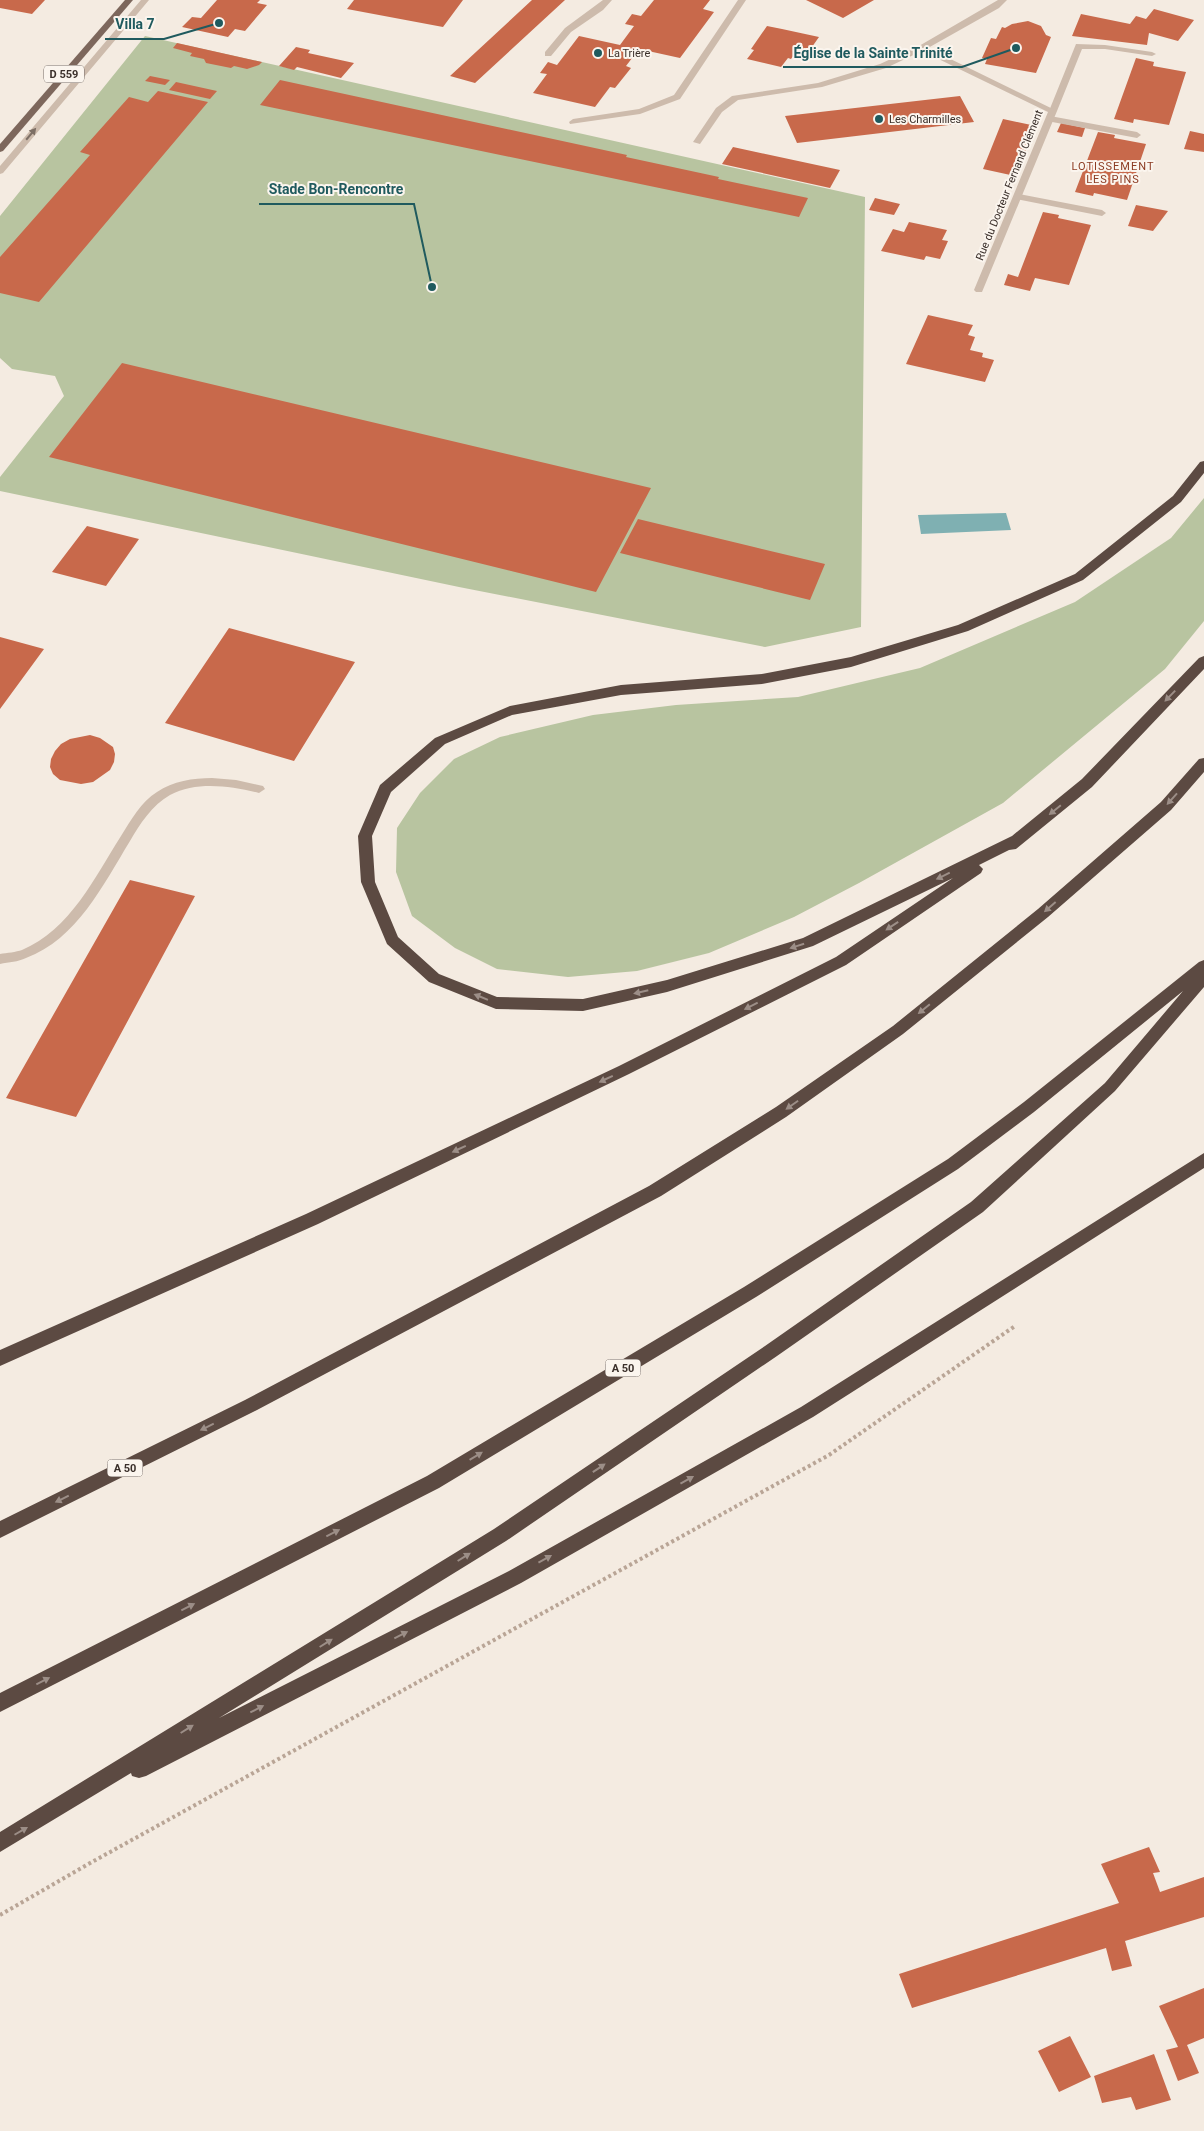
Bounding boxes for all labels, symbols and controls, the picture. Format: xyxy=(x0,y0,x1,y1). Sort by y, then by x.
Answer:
callout: Villa 7 xyxy=(105,10,164,39)
text: Villa 7 xyxy=(115,16,155,32)
callout: Église de la Sainte Trinité xyxy=(783,38,962,67)
text: Église de la Sainte Trinité xyxy=(794,44,953,61)
marker: La Trière xyxy=(592,47,604,59)
place label: La Trière xyxy=(608,47,650,60)
road number: D 559 xyxy=(44,66,84,82)
street label: Rue du Docteur Fernand Clément xyxy=(973,108,1046,262)
marker: Les Charmilles xyxy=(873,113,885,125)
place label: Les Charmilles xyxy=(889,113,962,126)
one-way arrow xyxy=(26,127,37,140)
district label: LOTISSEMENT LES PINS xyxy=(1072,160,1154,186)
callout: Stade Bon-Rencontre xyxy=(259,175,414,204)
text: Stade Bon-Rencontre xyxy=(269,181,404,197)
one-way arrow xyxy=(1164,689,1176,701)
one-way arrow xyxy=(1166,793,1177,806)
one-way arrow xyxy=(1049,804,1062,815)
one-way arrow xyxy=(936,872,951,880)
one-way arrow xyxy=(1043,901,1056,912)
one-way arrow xyxy=(885,921,899,931)
one-way arrow xyxy=(789,942,804,950)
one-way arrow xyxy=(634,988,649,996)
one-way arrow xyxy=(473,993,488,1001)
one-way arrow xyxy=(744,1002,758,1010)
one-way arrow xyxy=(917,1004,930,1015)
one-way arrow xyxy=(599,1075,613,1083)
one-way arrow xyxy=(785,1100,799,1110)
one-way arrow xyxy=(452,1145,466,1153)
road number: A 50 xyxy=(606,1360,640,1376)
one-way arrow xyxy=(200,1423,215,1431)
one-way arrow xyxy=(469,1451,482,1460)
road number: A 50 xyxy=(108,1460,142,1476)
one-way arrow xyxy=(592,1463,606,1473)
one-way arrow xyxy=(680,1475,693,1484)
one-way arrow xyxy=(55,1495,69,1503)
one-way arrow xyxy=(325,1529,340,1537)
one-way arrow xyxy=(457,1553,470,1562)
one-way arrow xyxy=(539,1555,552,1564)
one-way arrow xyxy=(181,1603,195,1611)
one-way arrow xyxy=(394,1631,408,1639)
one-way arrow xyxy=(319,1638,332,1648)
one-way arrow xyxy=(36,1677,51,1685)
one-way arrow xyxy=(249,1705,264,1713)
one-way arrow xyxy=(181,1724,194,1733)
one-way arrow xyxy=(13,1827,28,1835)

